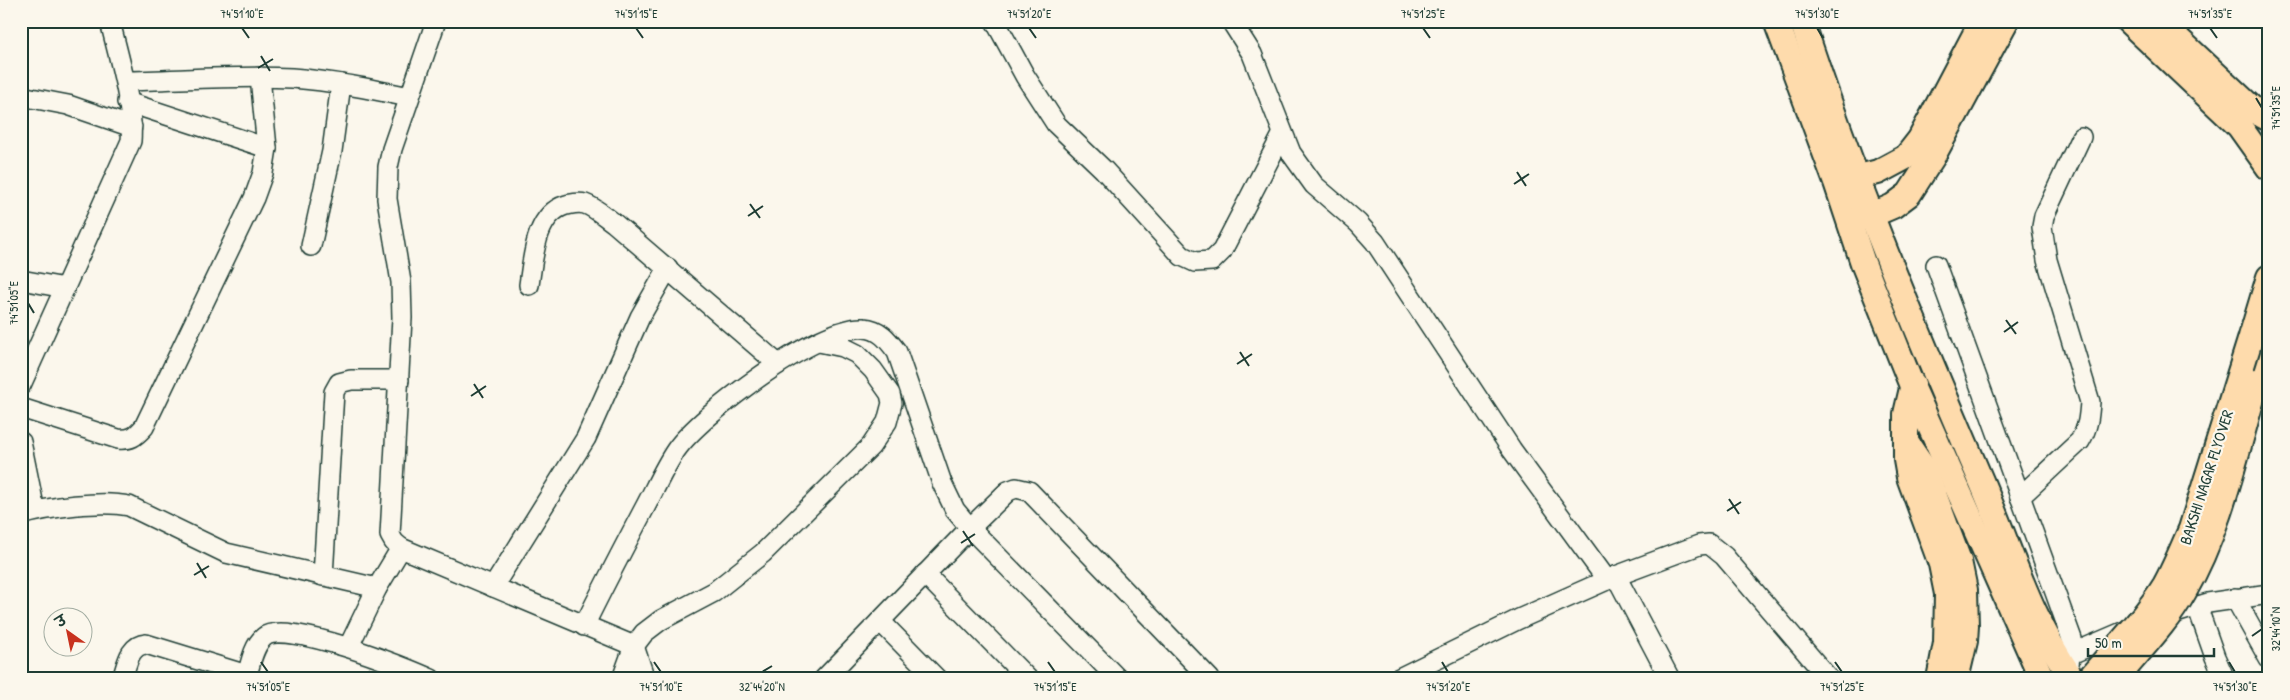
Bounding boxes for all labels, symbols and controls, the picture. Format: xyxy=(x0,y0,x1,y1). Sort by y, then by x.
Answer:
text: 74°51'10"E xyxy=(220,5,264,22)
text: 74°51'15"E xyxy=(615,5,658,22)
text: 74°51'20"E xyxy=(1007,5,1052,22)
text: 74°51'25"E xyxy=(1401,5,1446,22)
text: 74°51'30"E xyxy=(1795,5,1840,22)
text: 74°51'35"E xyxy=(2188,5,2233,22)
text: 74°51'35"E xyxy=(2267,85,2284,130)
text: 74°51'05"E xyxy=(5,280,22,325)
street label: BAKSHI NAGAR FLYOVER xyxy=(2174,407,2238,547)
text: 32°44'10"N xyxy=(2267,607,2284,651)
north arrow xyxy=(42,608,92,658)
text: उ xyxy=(50,609,71,632)
scale bar xyxy=(2088,625,2214,657)
text: 50 m xyxy=(2095,632,2122,653)
text: 74°51'05"E xyxy=(246,678,291,695)
text: 74°51'10"E xyxy=(639,678,683,695)
text: 32°44'20"N xyxy=(739,678,785,695)
text: 74°51'15"E xyxy=(1034,678,1077,695)
text: 74°51'20"E xyxy=(1426,678,1471,695)
text: 74°51'25"E xyxy=(1820,678,1865,695)
text: 74°51'30"E xyxy=(2213,678,2258,695)

